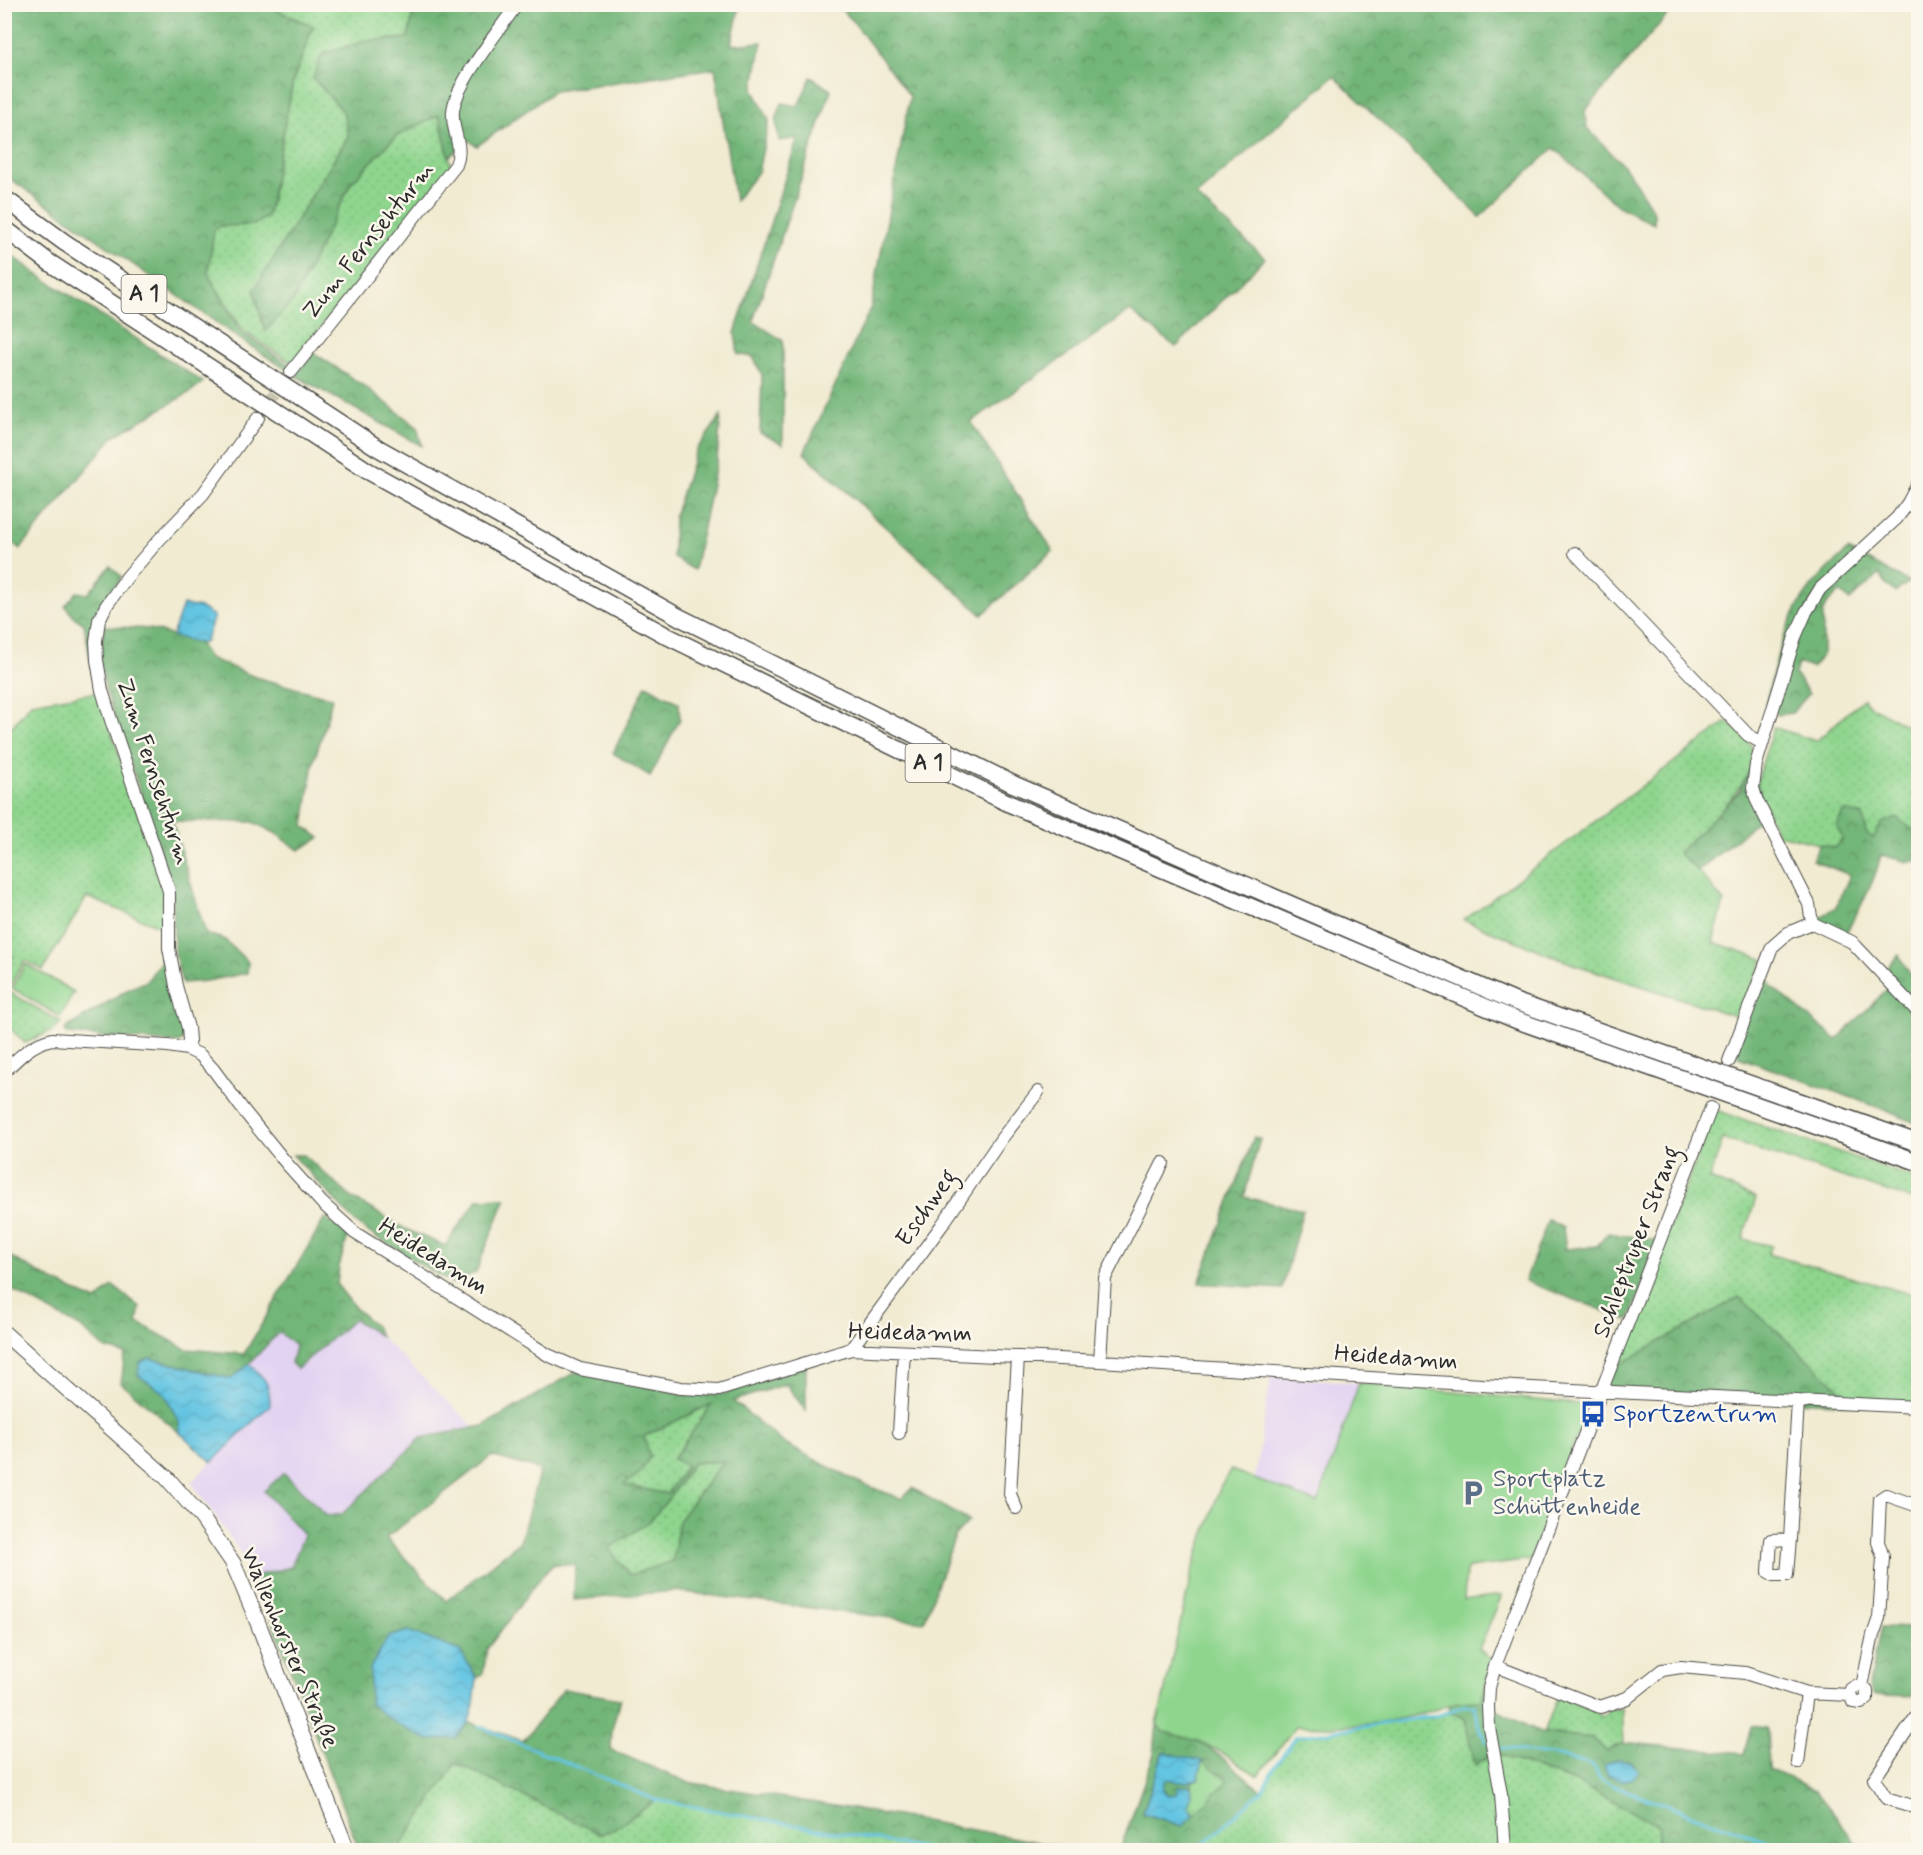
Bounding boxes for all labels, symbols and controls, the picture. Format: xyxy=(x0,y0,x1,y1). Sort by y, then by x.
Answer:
street label: Zum Fernsehturm xyxy=(296,156,442,326)
road number: A 1 xyxy=(122,275,166,313)
street label: Zum Fernsehturm xyxy=(108,675,198,869)
road number: A 1 xyxy=(906,744,950,782)
street label: Schleptruper Strang xyxy=(1586,1142,1691,1343)
street label: Eschweg xyxy=(889,1163,967,1255)
street label: Heidedamm xyxy=(372,1211,494,1303)
street label: Heidedamm xyxy=(848,1316,972,1350)
street label: Heidedamm xyxy=(1333,1338,1459,1378)
bus stop icon: Sportzentrum xyxy=(1578,1399,1608,1429)
place label: Sportzentrum xyxy=(1613,1399,1777,1430)
place label: Sportplatz Schüttenheide xyxy=(1493,1464,1641,1523)
parking icon: Sportplatz Schüttenheide xyxy=(1458,1478,1488,1508)
street label: Wallenhorster Straße xyxy=(233,1543,345,1753)

